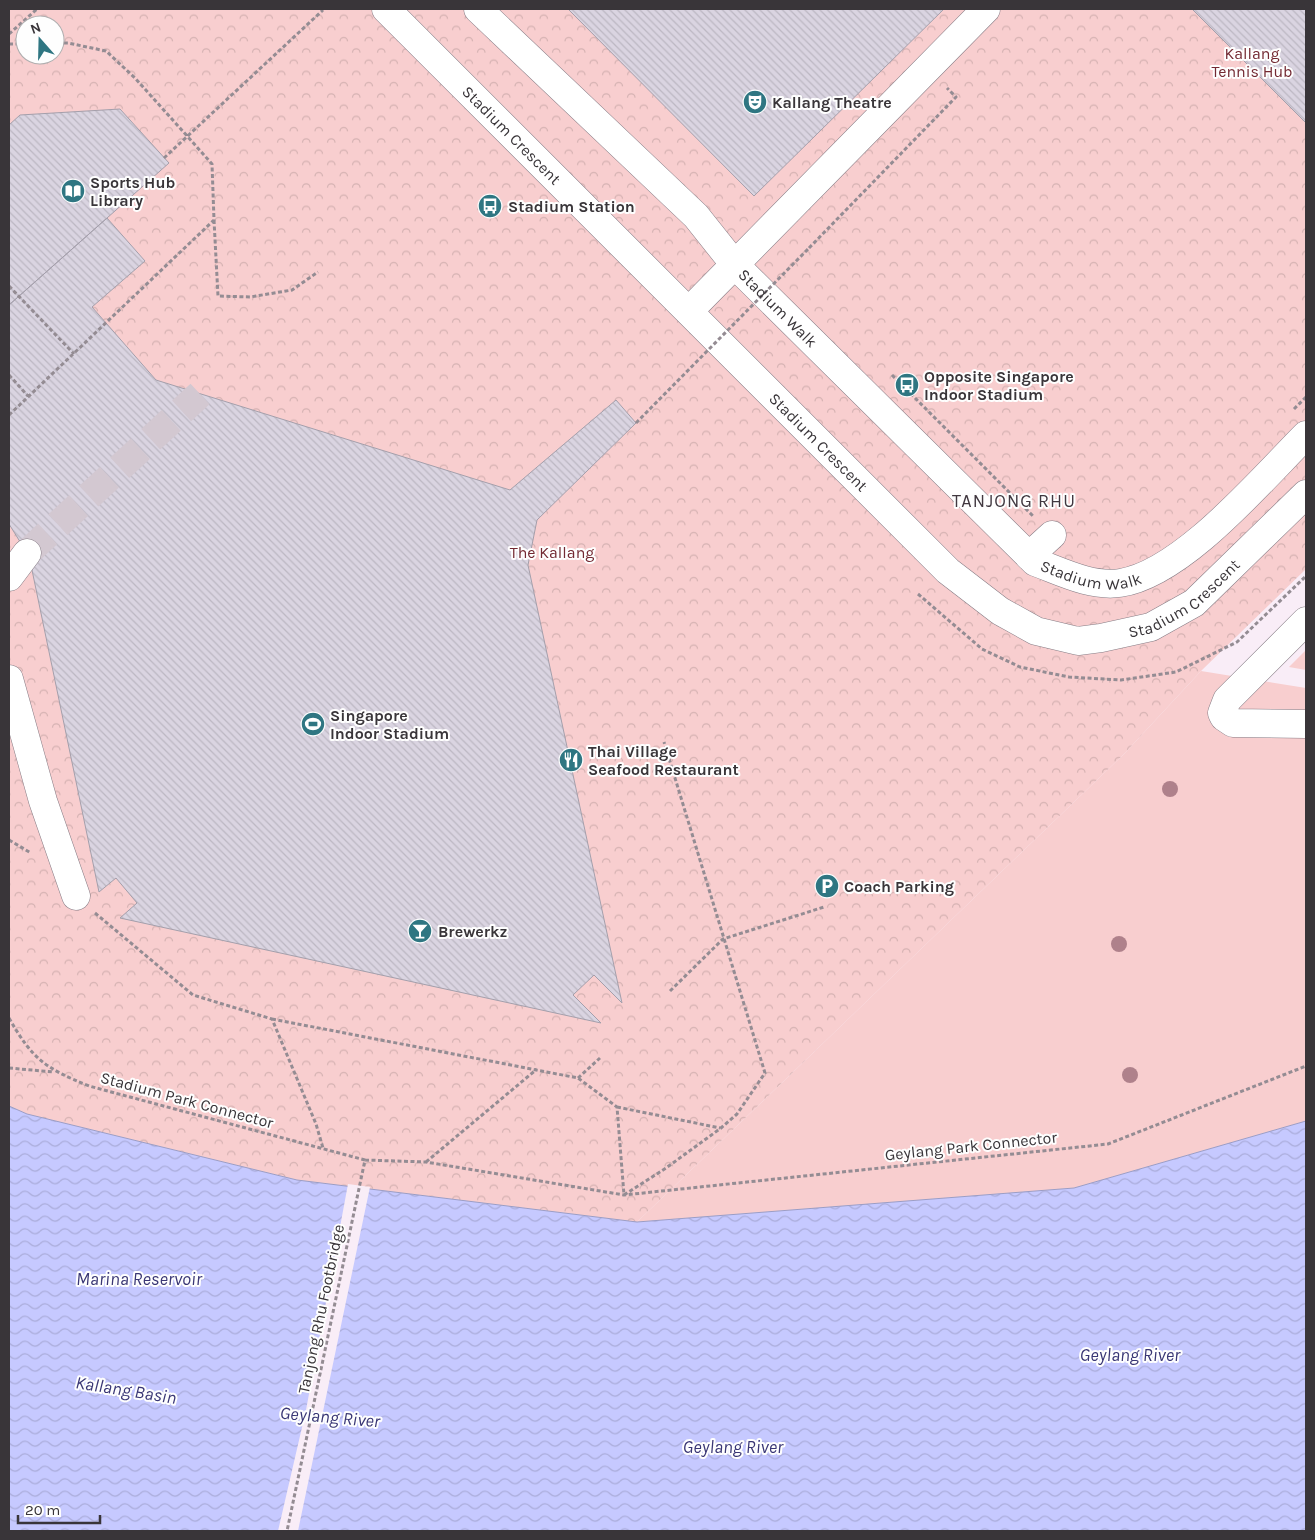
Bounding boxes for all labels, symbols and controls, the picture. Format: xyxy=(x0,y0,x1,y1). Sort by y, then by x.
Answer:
north arrow xyxy=(15,15,65,65)
text: N xyxy=(28,19,43,38)
park label: Kallang Tennis Hub xyxy=(1211,44,1293,81)
street label: Stadium Crescent xyxy=(459,82,565,188)
theatre icon: Kallang Theatre xyxy=(742,89,768,115)
place label: Kallang Theatre xyxy=(772,93,892,112)
place label: Sports Hub Library xyxy=(90,173,175,210)
library icon: Sports Hub Library xyxy=(60,178,86,204)
bus stop icon: Stadium Station xyxy=(477,193,503,219)
place label: Stadium Station xyxy=(508,197,635,216)
street label: Stadium Walk xyxy=(735,265,822,351)
place label: Opposite Singapore Indoor Stadium xyxy=(924,367,1074,404)
bus stop icon: Opposite Singapore Indoor Stadium xyxy=(894,372,920,398)
street label: Stadium Crescent xyxy=(765,388,872,495)
district label: TANJONG RHU xyxy=(952,490,1076,512)
park label: The Kallang xyxy=(510,543,594,562)
street label: Stadium Crescent xyxy=(1127,555,1243,641)
street label: Stadium Walk xyxy=(1038,556,1144,593)
place label: Singapore Indoor Stadium xyxy=(330,706,449,743)
sports icon: Singapore Indoor Stadium xyxy=(300,711,326,737)
place label: Thai Village Seafood Restaurant xyxy=(588,742,739,779)
restaurant icon: Thai Village Seafood Restaurant xyxy=(558,747,584,773)
parking icon: Coach Parking xyxy=(814,873,840,899)
place label: Coach Parking xyxy=(844,877,954,896)
bar icon: Brewerkz xyxy=(407,918,433,944)
place label: Brewerkz xyxy=(438,922,507,941)
street label: Stadium Park Connector xyxy=(98,1068,276,1132)
street label: Geylang Park Connector xyxy=(884,1127,1058,1164)
street label: Tanjong Rhu Footbridge xyxy=(294,1223,348,1395)
water label: Marina Reservoir xyxy=(76,1268,203,1290)
water label: Geylang River xyxy=(1080,1344,1181,1366)
water label: Kallang Basin xyxy=(74,1371,178,1409)
water label: Geylang River xyxy=(279,1402,382,1432)
water label: Geylang River xyxy=(683,1436,784,1458)
scale bar xyxy=(18,1492,100,1524)
text: 20 m xyxy=(25,1501,60,1519)

